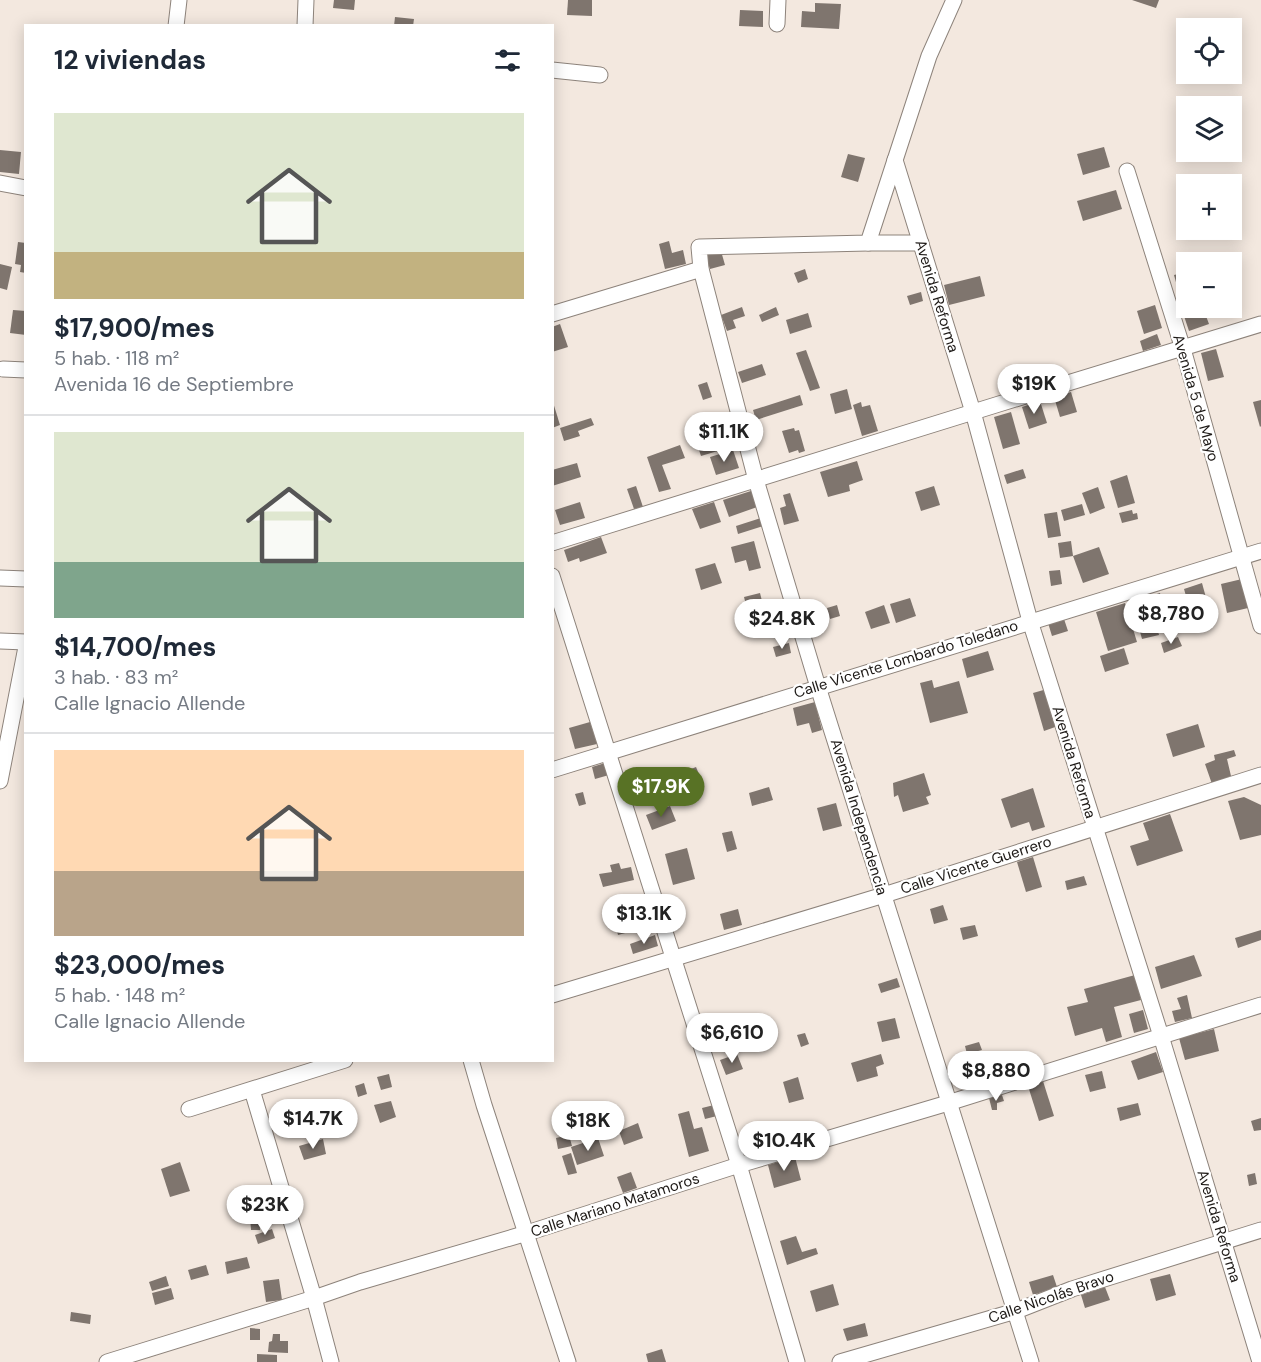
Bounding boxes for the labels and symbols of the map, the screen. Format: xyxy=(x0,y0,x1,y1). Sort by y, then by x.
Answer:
street label: Avenida Reforma xyxy=(910,237,964,355)
street label: Avenida 5 de Mayo xyxy=(1168,332,1224,464)
pin: $19K xyxy=(998,364,1070,415)
pin: $11.1K xyxy=(675,412,773,463)
pin: $8,780 xyxy=(1122,594,1220,645)
pin: $24.8K xyxy=(733,599,831,650)
street label: Calle Vicente Lombardo Toledano xyxy=(791,615,1021,703)
street label: Avenida Reforma xyxy=(1047,703,1101,821)
street label: Avenida Independencia xyxy=(826,736,892,898)
pin: $17.9K xyxy=(612,767,710,818)
street label: Calle Vicente Guerrero xyxy=(898,831,1054,899)
pin: $13.1K xyxy=(595,894,693,945)
pin: $6,610 xyxy=(683,1013,781,1064)
pin: $8,880 xyxy=(947,1051,1045,1102)
pin: $14.7K xyxy=(264,1099,362,1150)
pin: $18K xyxy=(552,1101,624,1152)
pin: $10.4K xyxy=(735,1121,833,1172)
street label: Avenida Reforma xyxy=(1192,1167,1246,1285)
street label: Calle Mariano Matamoros xyxy=(528,1168,702,1242)
pin: $23K xyxy=(229,1185,301,1236)
street label: Calle Nicolás Bravo xyxy=(986,1266,1117,1328)

